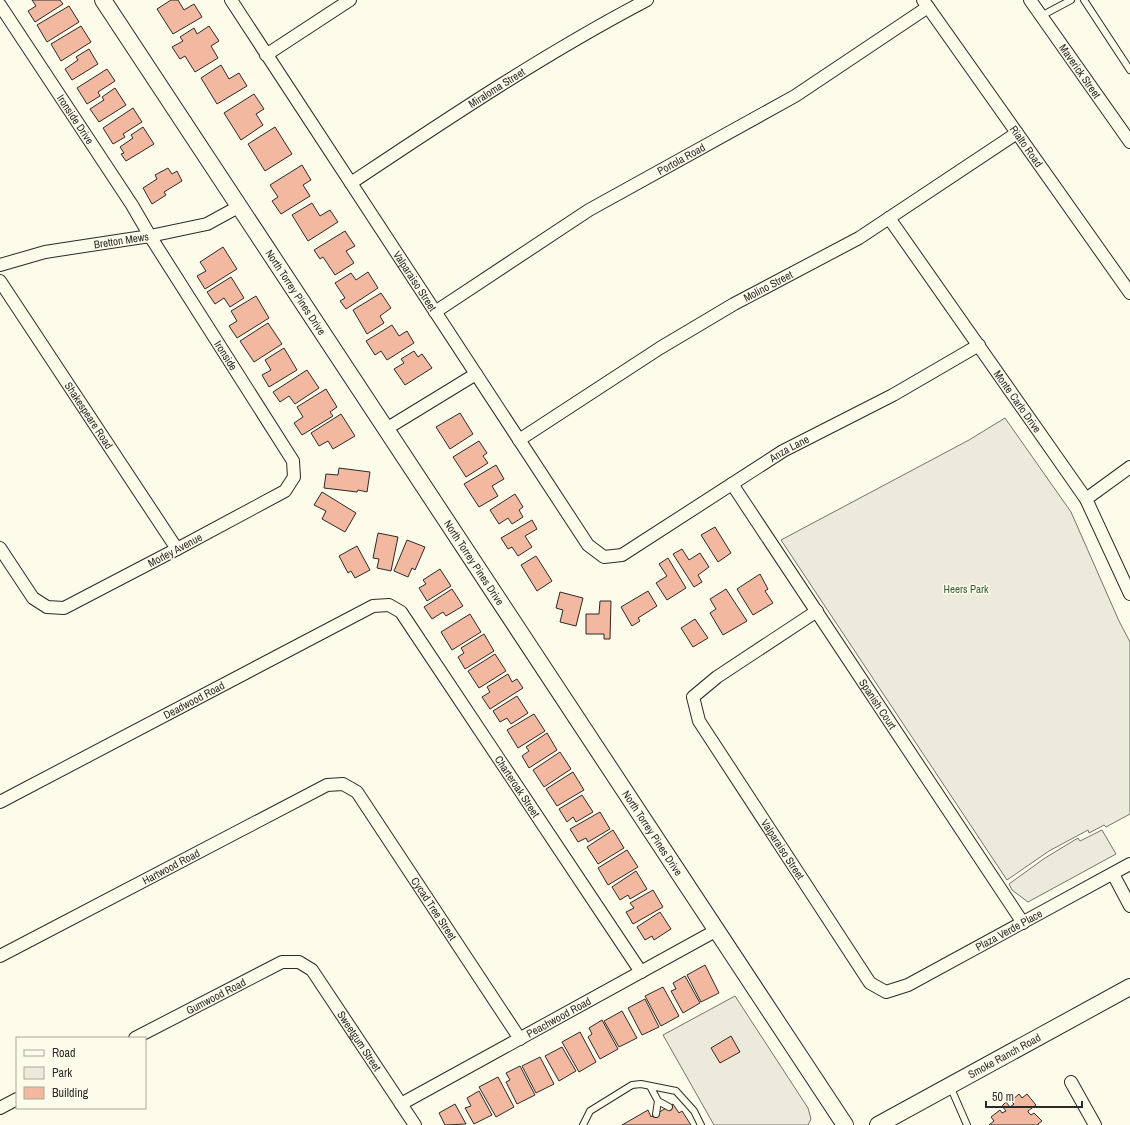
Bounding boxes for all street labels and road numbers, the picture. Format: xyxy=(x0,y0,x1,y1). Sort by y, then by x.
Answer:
street label: Maverick Street xyxy=(1056,41,1104,101)
street label: Miraloma Street xyxy=(466,64,528,111)
street label: Ironside Drive xyxy=(54,92,97,147)
street label: Rialto Road xyxy=(1007,123,1046,170)
street label: Portola Road xyxy=(655,140,708,178)
street label: Bretton Mews xyxy=(93,229,150,251)
street label: North Torrey Pines Drive xyxy=(263,247,329,337)
street label: Valparaiso Street xyxy=(390,248,440,314)
street label: Molino Street xyxy=(741,267,796,305)
street label: Ironside xyxy=(211,338,241,373)
street label: Monte Carlo Drive xyxy=(991,367,1044,435)
street label: Shakespeare Road xyxy=(62,379,116,452)
street label: Anza Lane xyxy=(766,432,811,466)
street label: North Torrey Pines Drive xyxy=(441,517,507,608)
street label: Morley Avenue xyxy=(145,530,205,570)
street label: Spanish Court xyxy=(856,676,900,732)
street label: Deadwood Road xyxy=(161,678,227,722)
street label: Charteroak Street xyxy=(492,753,543,820)
street label: North Torrey Pines Drive xyxy=(619,788,686,878)
street label: Valparaiso Street xyxy=(758,816,808,883)
street label: Hartwood Road xyxy=(140,846,202,887)
street label: Cycad Tree Street xyxy=(408,874,460,943)
street label: Plaza Verde Place xyxy=(973,906,1045,954)
street label: Gumwood Road xyxy=(184,975,248,1017)
street label: Peachwood Road xyxy=(524,994,593,1041)
street label: Sweetgum Street xyxy=(334,1008,384,1074)
street label: Smoke Ranch Road xyxy=(965,1030,1043,1081)

